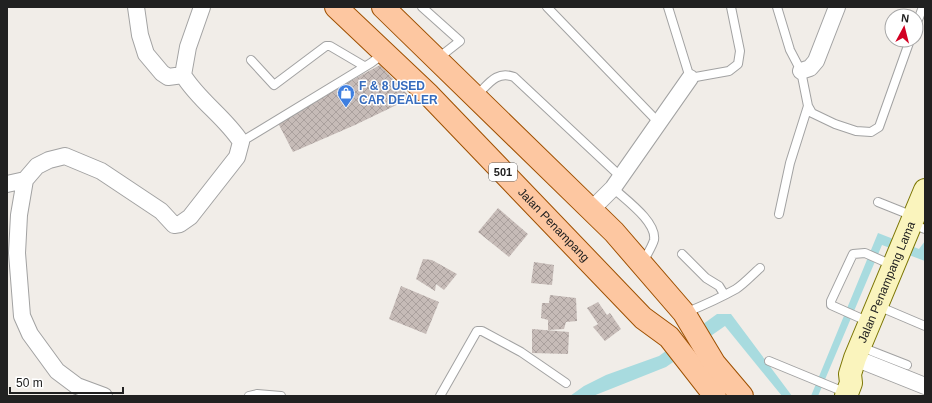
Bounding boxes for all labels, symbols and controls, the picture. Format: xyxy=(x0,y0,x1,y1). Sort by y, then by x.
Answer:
north arrow xyxy=(884,8,924,48)
text: N xyxy=(901,12,910,25)
place label: F & 8 USED CAR DEALER xyxy=(359,79,438,107)
shop icon: F & 8 USED CAR DEALER xyxy=(336,83,356,108)
road number: 501 xyxy=(489,163,517,181)
street label: Jalan Penampang xyxy=(515,185,592,265)
street label: Jalan Penampang Lama xyxy=(855,219,918,345)
scale bar xyxy=(10,369,123,395)
text: 50 m xyxy=(16,376,43,390)

